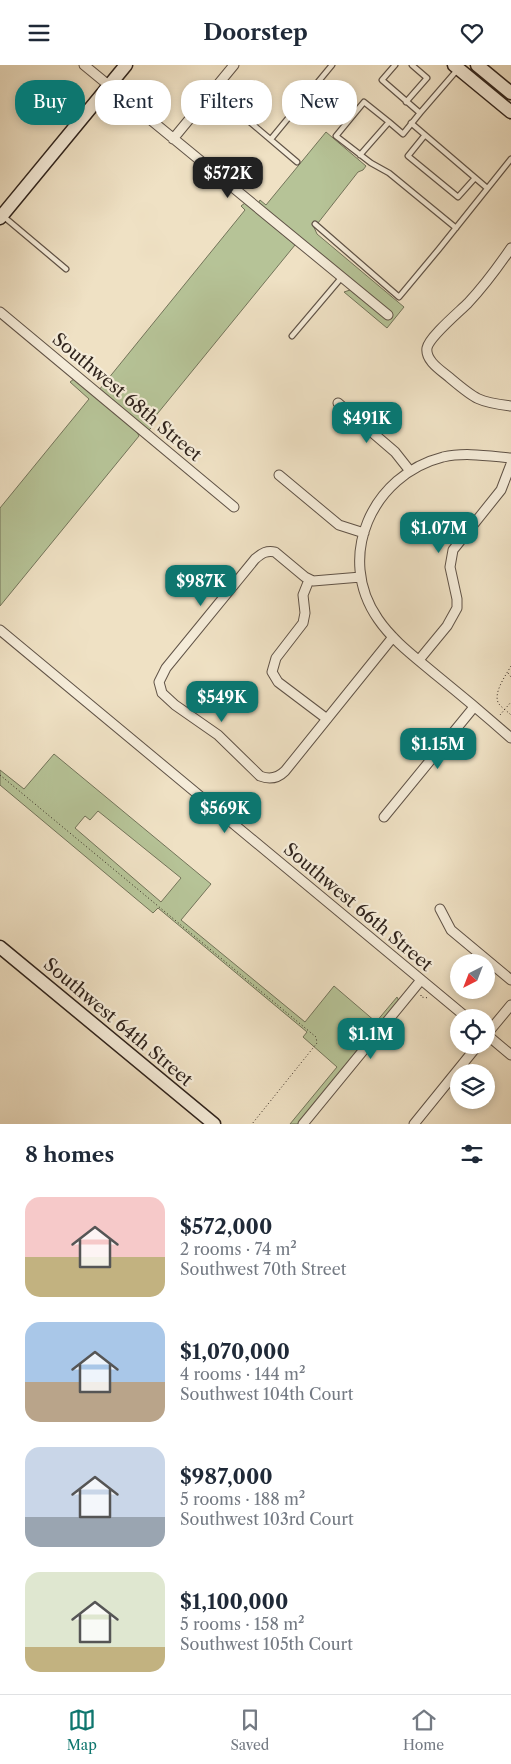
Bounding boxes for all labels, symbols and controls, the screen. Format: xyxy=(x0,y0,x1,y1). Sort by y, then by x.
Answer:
icon: menu xyxy=(25,19,53,47)
text: Doorstep xyxy=(203,19,308,46)
icon: heart xyxy=(458,19,486,47)
chip: Buy xyxy=(15,80,85,125)
chip: Rent xyxy=(95,80,171,125)
chip: Filters xyxy=(181,80,272,125)
chip: New xyxy=(282,80,357,125)
pin: $572K xyxy=(193,157,263,199)
text: $572K xyxy=(204,163,252,183)
street label: Southwest 68th Street xyxy=(48,328,207,466)
pin: $491K xyxy=(332,401,402,444)
text: $491K xyxy=(343,408,391,428)
pin: $1.07M xyxy=(398,511,480,554)
text: $1.07M xyxy=(411,518,467,538)
pin: $987K xyxy=(166,565,236,607)
text: $987K xyxy=(176,571,226,591)
pin: $549K xyxy=(187,681,257,723)
text: $549K xyxy=(197,687,247,707)
pin: $1.15M xyxy=(397,727,479,770)
text: $1.15M xyxy=(411,734,465,754)
pin: $569K xyxy=(190,791,260,834)
text: $569K xyxy=(200,798,250,818)
street label: Southwest 66th Street xyxy=(279,838,438,976)
street label: Southwest 64th Street xyxy=(39,953,198,1091)
north arrow xyxy=(450,954,495,999)
map controls xyxy=(450,954,495,1109)
button: locate xyxy=(450,1009,495,1054)
pin: $1.1M xyxy=(336,1017,406,1060)
text: $1.1M xyxy=(349,1024,393,1044)
button: layers xyxy=(450,1064,495,1109)
icon: filters xyxy=(458,1140,486,1168)
text: 8 homes xyxy=(25,1142,114,1167)
text: $572,000 xyxy=(180,1214,272,1239)
icon: home xyxy=(65,1217,125,1277)
text: 2 rooms · 74 m² xyxy=(180,1239,297,1259)
text: Southwest 70th Street xyxy=(180,1259,346,1279)
text: $1,070,000 xyxy=(180,1339,290,1364)
icon: home xyxy=(65,1342,125,1402)
text: 4 rooms · 144 m² xyxy=(180,1364,305,1384)
text: Southwest 104th Court xyxy=(180,1384,354,1404)
text: $987,000 xyxy=(180,1464,273,1489)
icon: home xyxy=(65,1467,125,1527)
text: 5 rooms · 188 m² xyxy=(180,1489,305,1509)
text: Southwest 103rd Court xyxy=(180,1509,354,1529)
text: $1,100,000 xyxy=(180,1589,288,1614)
icon: home xyxy=(65,1592,125,1652)
text: 5 rooms · 158 m² xyxy=(180,1614,305,1634)
text: Southwest 105th Court xyxy=(180,1634,353,1654)
tab: Map xyxy=(67,1706,97,1754)
tab: Saved xyxy=(231,1706,269,1754)
tab: Home xyxy=(403,1706,444,1754)

